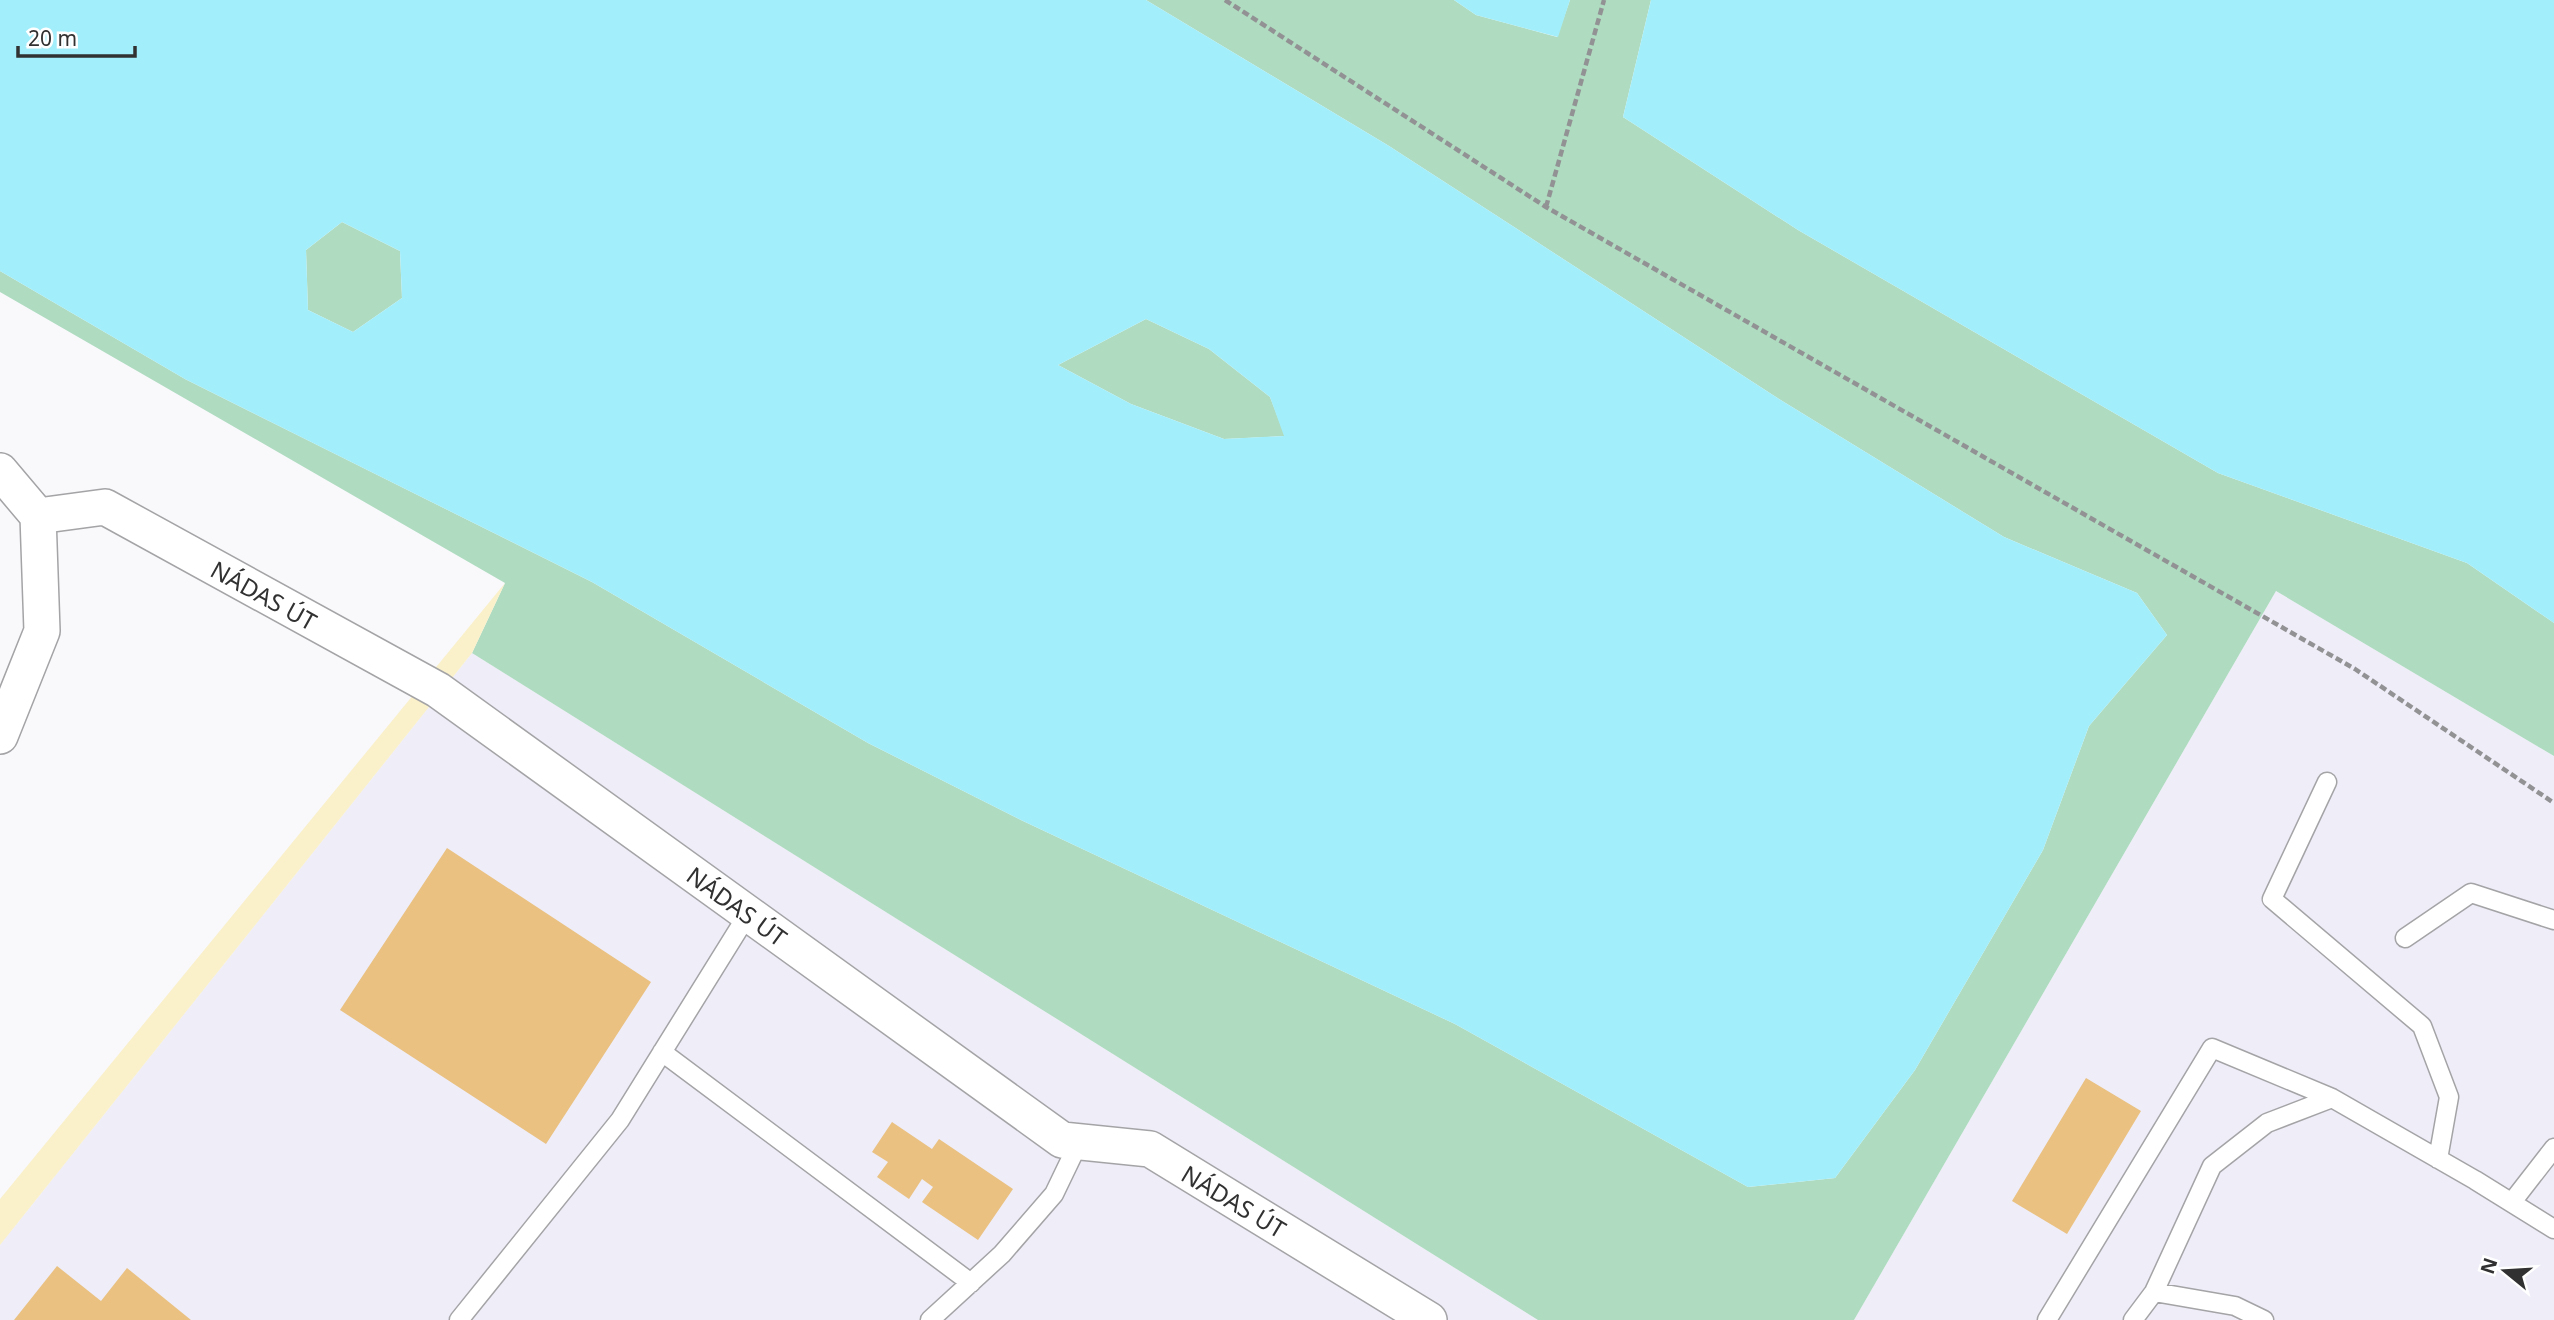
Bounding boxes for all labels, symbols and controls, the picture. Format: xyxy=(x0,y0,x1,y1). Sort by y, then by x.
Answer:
scale bar xyxy=(18,14,135,58)
text: 20 m xyxy=(28,24,77,52)
street label: NÁDAS ÚT xyxy=(205,552,323,638)
street label: NÁDAS ÚT xyxy=(680,858,794,954)
street label: NÁDAS ÚT xyxy=(1176,1157,1293,1245)
north arrow xyxy=(2470,1236,2540,1306)
text: N xyxy=(2474,1254,2504,1277)

